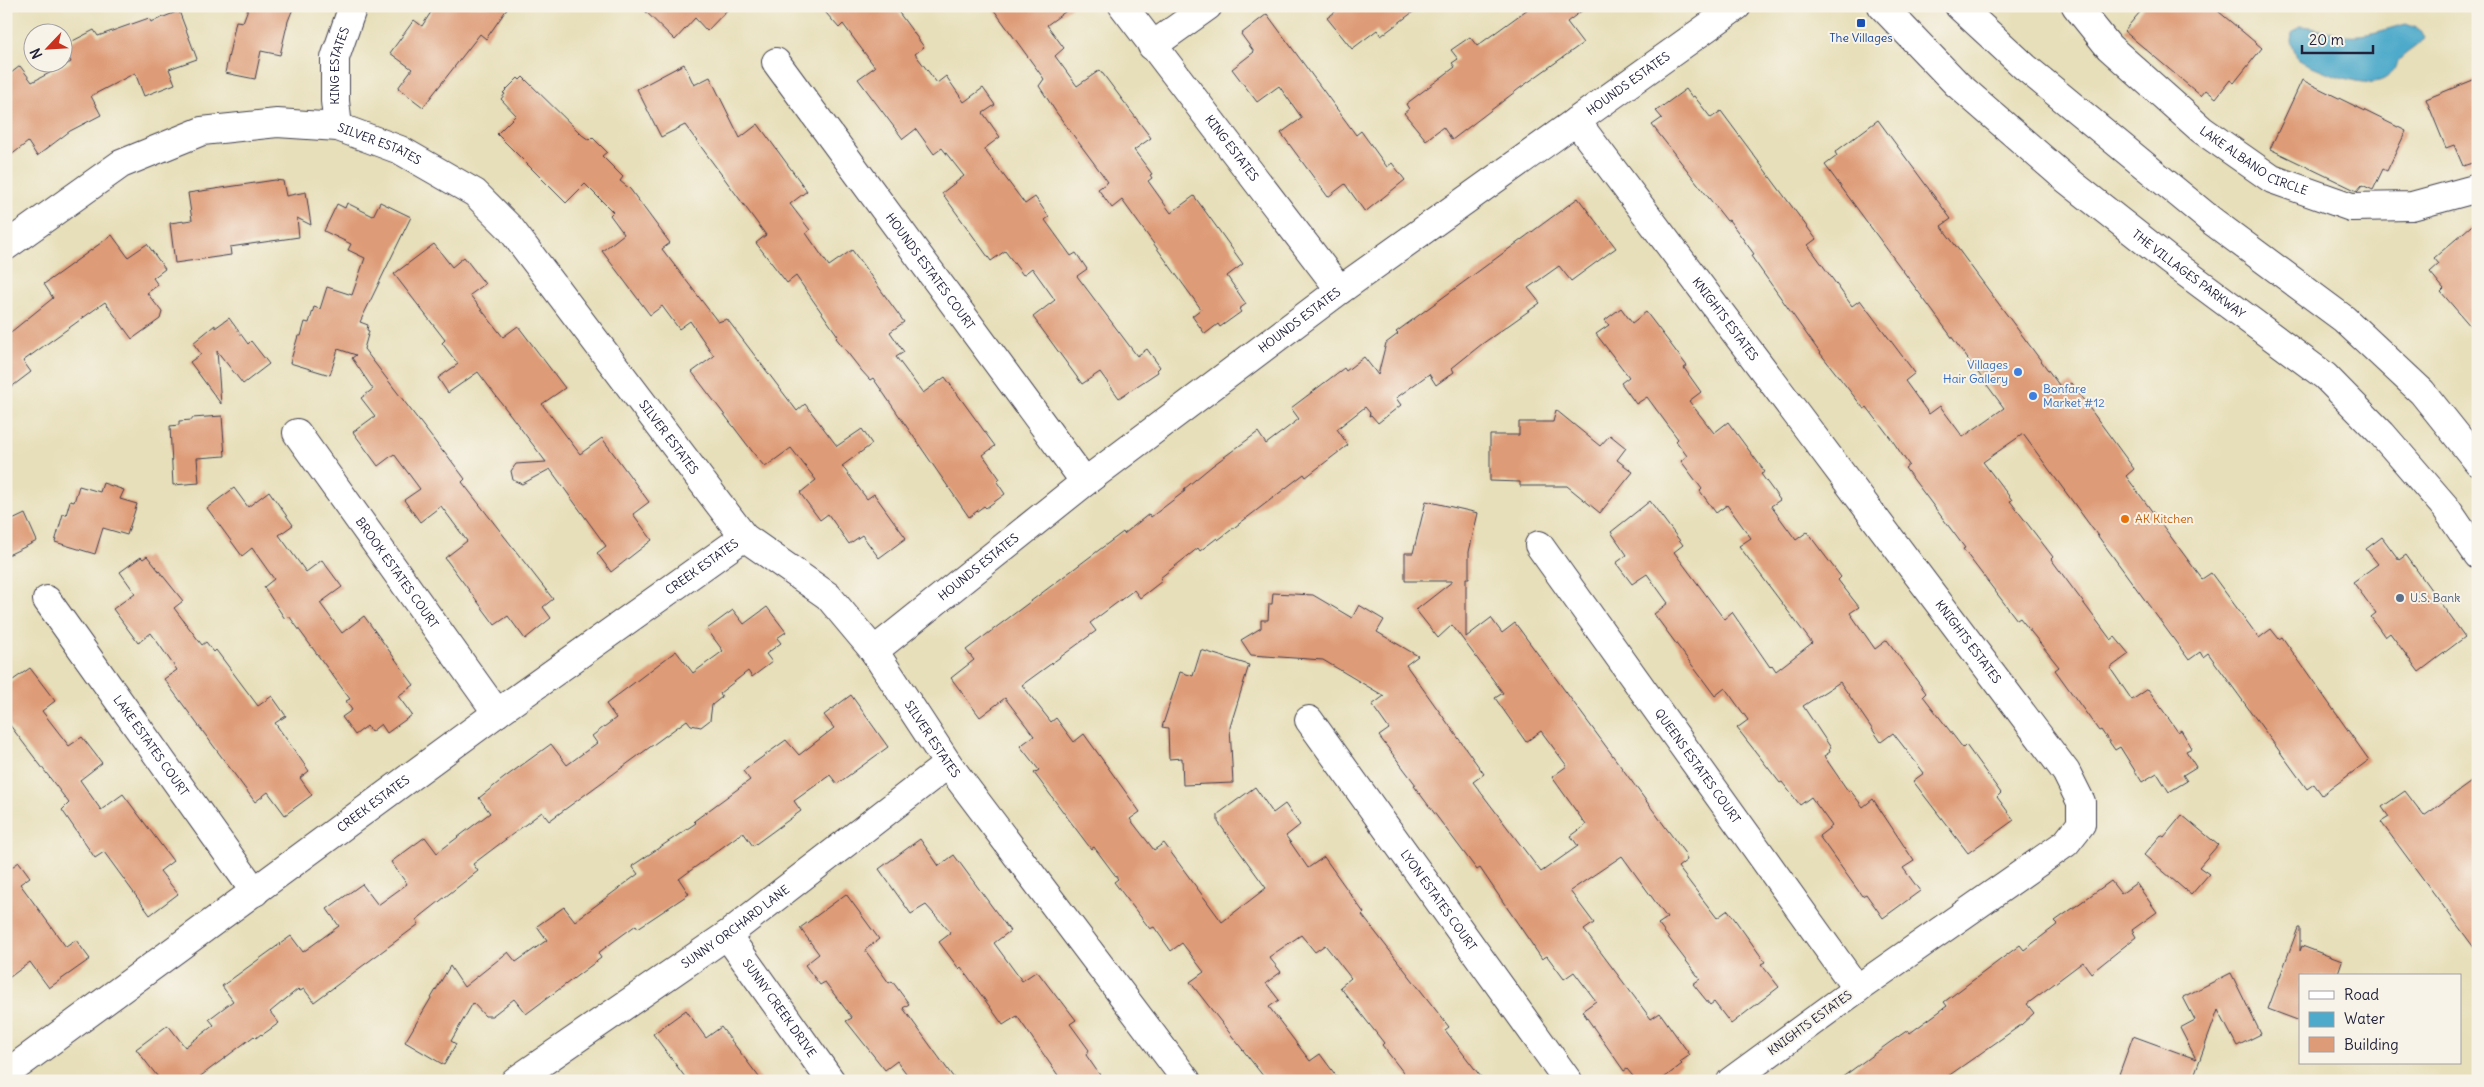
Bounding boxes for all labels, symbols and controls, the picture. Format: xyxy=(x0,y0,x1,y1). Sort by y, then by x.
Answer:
marker: The Villages xyxy=(1855,17,1867,29)
north arrow xyxy=(22,22,72,72)
scale bar xyxy=(2302,22,2373,54)
street label: KING ESTATES xyxy=(327,25,352,105)
place label: The Villages xyxy=(1829,30,1893,45)
text: 20 m xyxy=(2309,30,2344,49)
text: N xyxy=(26,45,46,62)
street label: HOUNDS ESTATES xyxy=(1583,48,1673,118)
street label: KING ESTATES xyxy=(1202,112,1262,184)
street label: SILVER ESTATES xyxy=(336,120,424,168)
street label: LAKE ALBANO CIRCLE xyxy=(2197,123,2310,198)
street label: HOUNDS ESTATES COURT xyxy=(883,210,978,332)
street label: THE VILLAGES PARKWAY xyxy=(2129,226,2249,321)
street label: KNIGHTS ESTATES xyxy=(1689,274,1762,364)
street label: HOUNDS ESTATES xyxy=(1255,284,1344,356)
place label: Villages Hair Gallery xyxy=(1943,357,2008,386)
marker: Villages Hair Gallery xyxy=(2012,366,2024,378)
place label: Bonfare Market #12 xyxy=(2043,381,2105,410)
marker: Bonfare Market #12 xyxy=(2027,390,2039,402)
street label: SILVER ESTATES xyxy=(636,397,702,477)
place label: AK Kitchen xyxy=(2135,511,2194,526)
marker: AK Kitchen xyxy=(2119,513,2131,525)
street label: BROOK ESTATES COURT xyxy=(353,514,442,631)
street label: HOUNDS ESTATES xyxy=(935,530,1022,604)
street label: CREEK ESTATES xyxy=(662,535,741,598)
place label: U.S. Bank xyxy=(2410,590,2460,605)
marker: U.S. Bank xyxy=(2394,592,2406,604)
street label: KNIGHTS ESTATES xyxy=(1932,597,2005,687)
street label: LAKE ESTATES COURT xyxy=(110,692,192,799)
street label: SILVER ESTATES xyxy=(902,698,964,781)
street label: QUEENS ESTATES COURT xyxy=(1652,706,1744,826)
street label: CREEK ESTATES xyxy=(334,772,413,835)
street label: LYON ESTATES COURT xyxy=(1398,847,1480,953)
street label: SUNNY ORCHARD LANE xyxy=(678,882,792,971)
street label: SUNNY CREEK DRIVE xyxy=(740,956,820,1060)
legend xyxy=(2299,974,2462,1064)
text: Road xyxy=(2344,985,2379,1004)
street label: KNIGHTS ESTATES xyxy=(1765,987,1855,1058)
text: Water xyxy=(2344,1009,2385,1028)
text: Building xyxy=(2344,1035,2399,1054)

